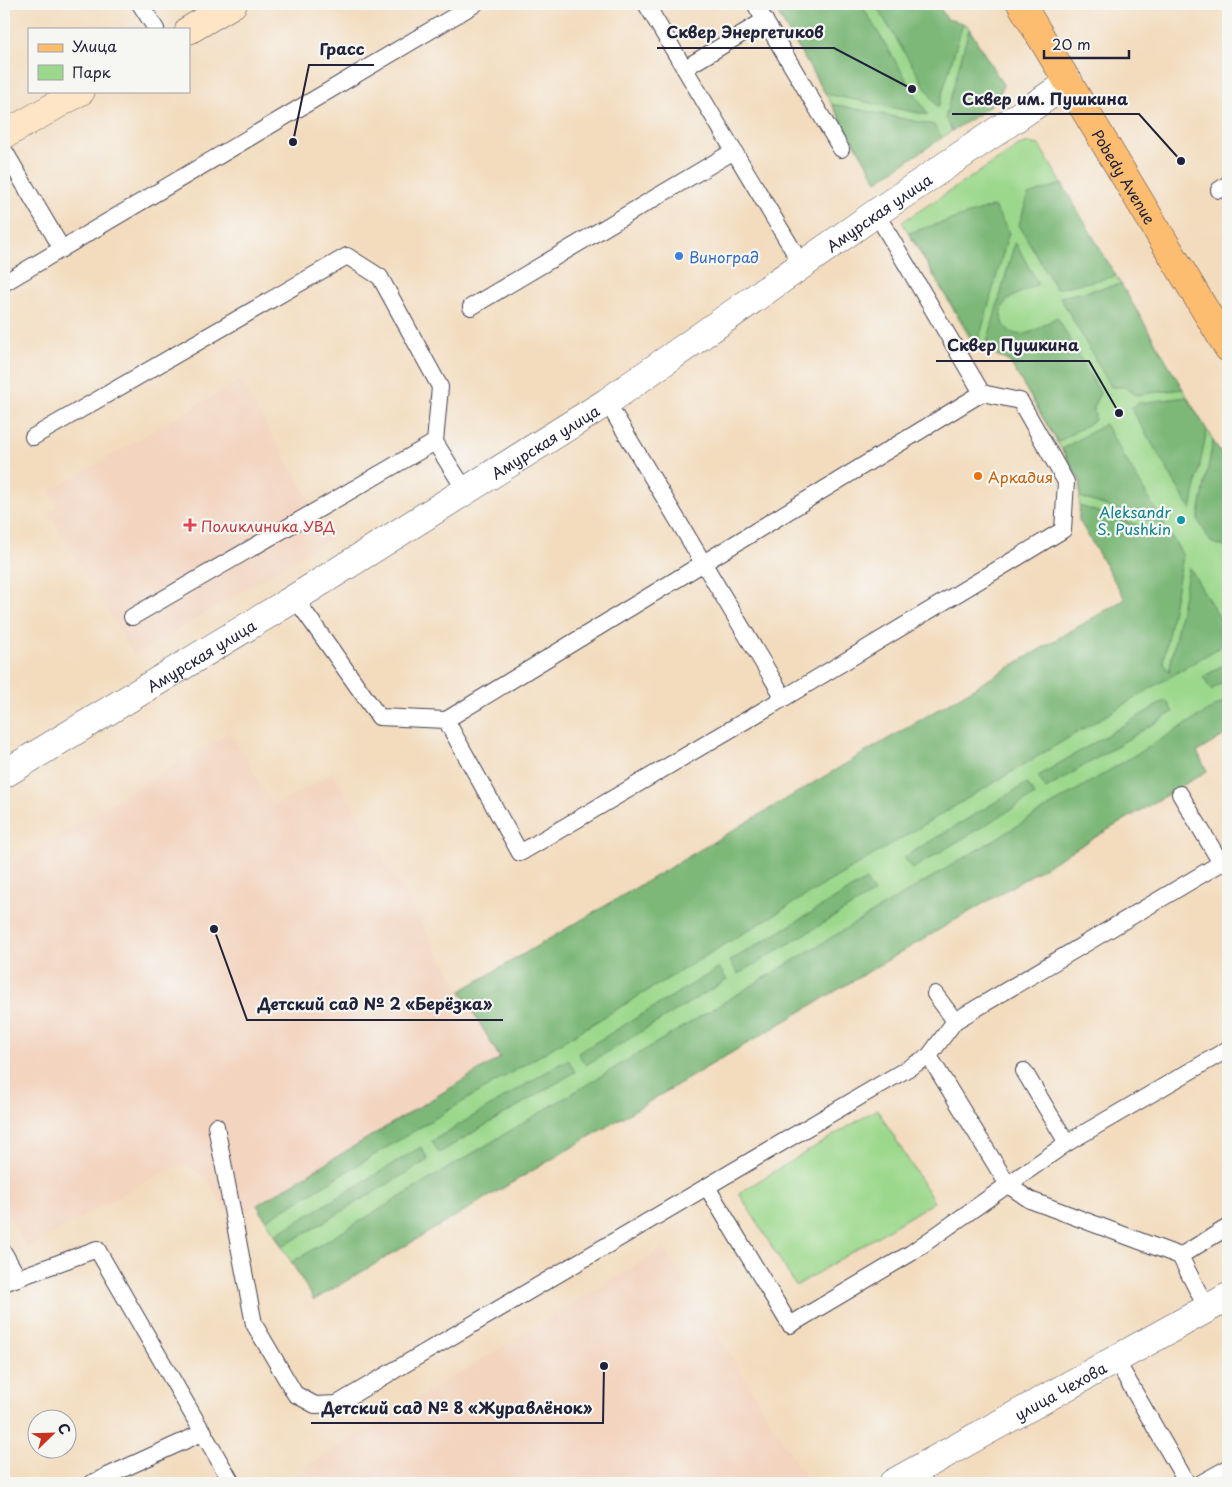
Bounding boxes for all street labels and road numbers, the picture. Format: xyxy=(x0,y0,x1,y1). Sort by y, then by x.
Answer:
street label: Pobedy Avenue xyxy=(1087,124,1162,228)
street label: Амурская улица xyxy=(821,167,937,257)
street label: Амурская улица xyxy=(486,398,604,484)
street label: Амурская улица xyxy=(142,613,260,697)
street label: улица Чехова xyxy=(1010,1355,1111,1425)

